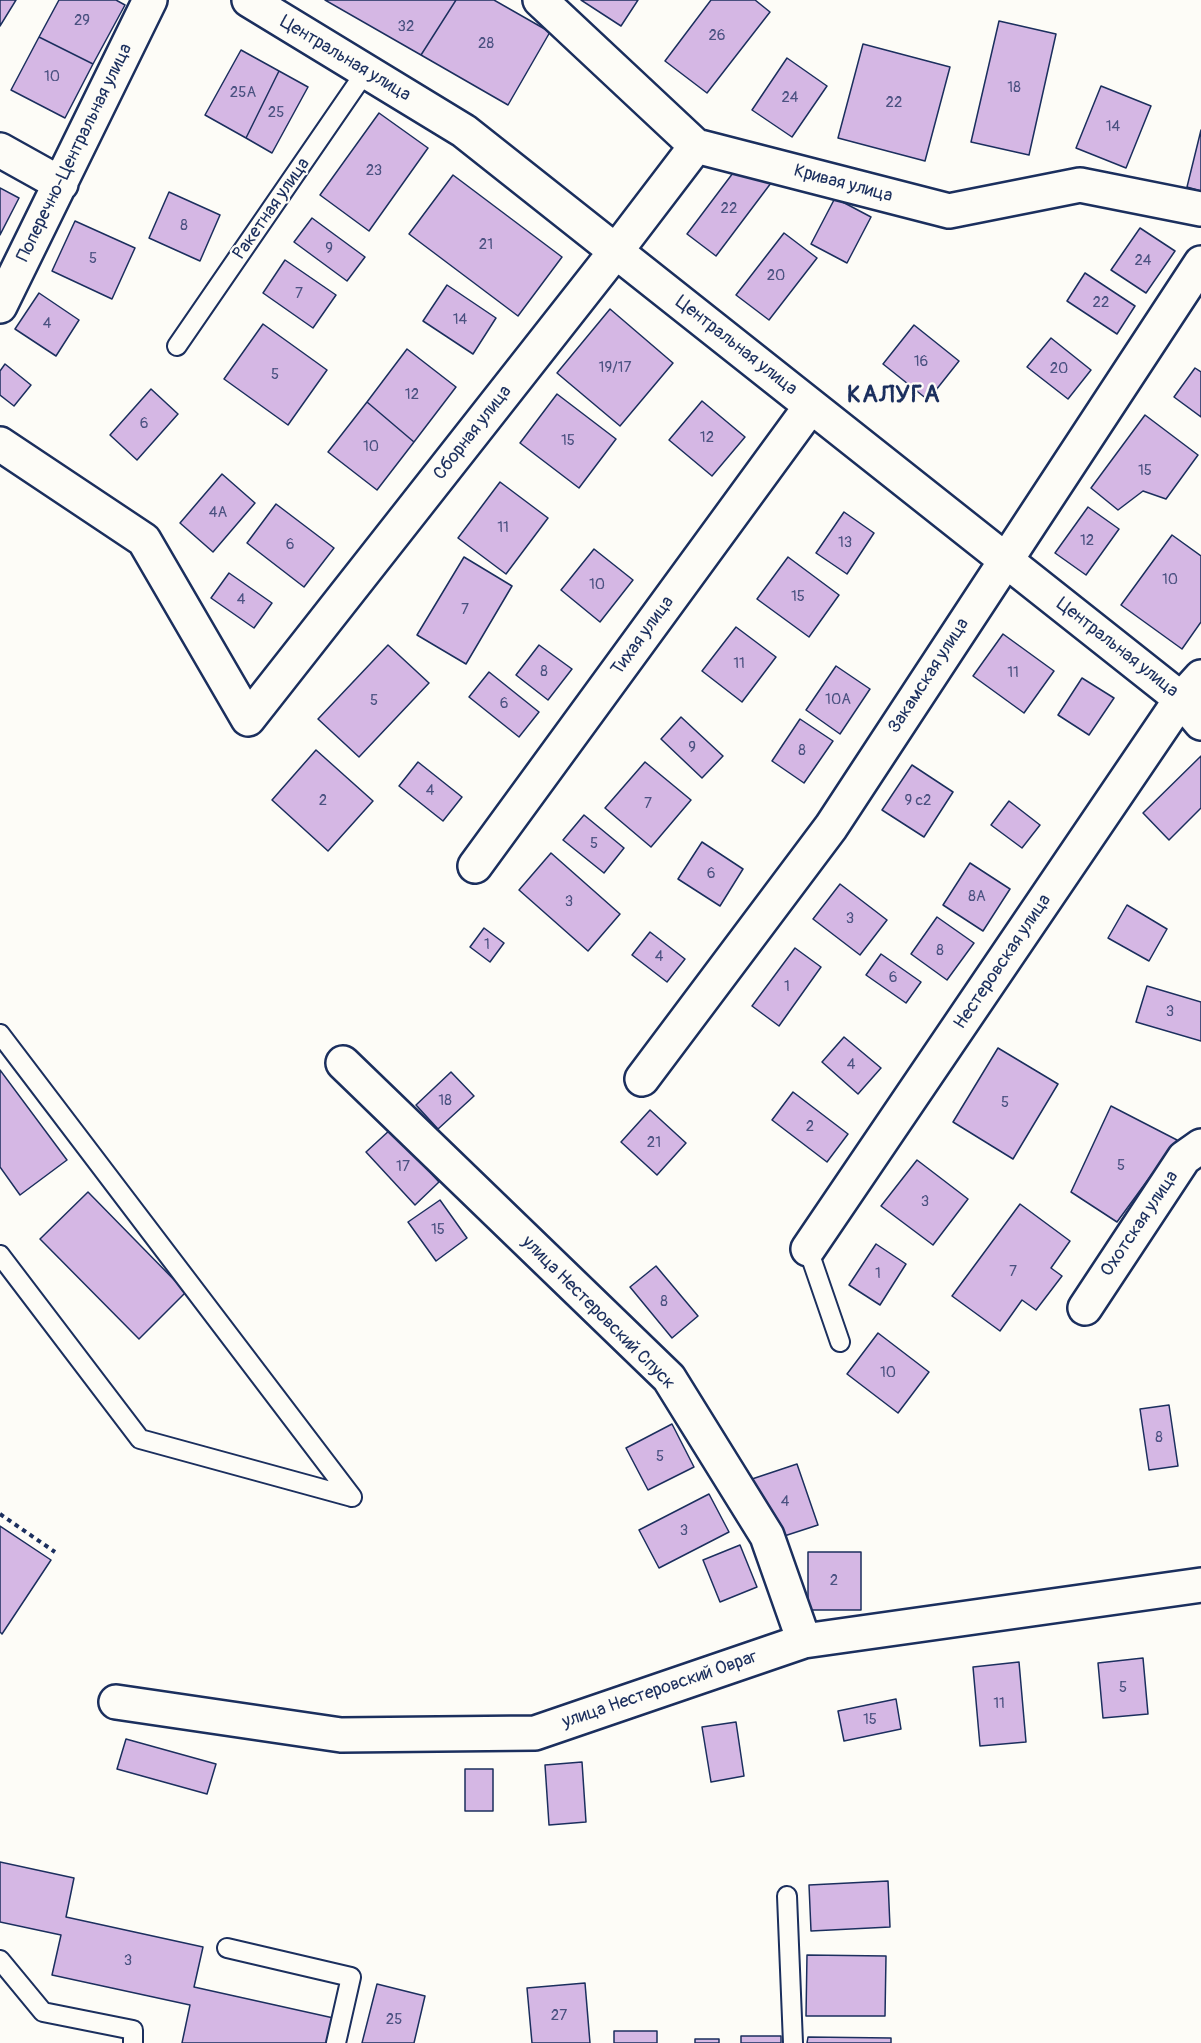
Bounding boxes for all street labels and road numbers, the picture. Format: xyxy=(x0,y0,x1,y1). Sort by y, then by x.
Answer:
street label: Центральная улица xyxy=(276,11,414,107)
street label: Поперечно-Центральная улица xyxy=(13,40,137,266)
street label: Ракетная улица xyxy=(229,154,315,264)
street label: Кривая улица xyxy=(791,160,895,208)
street label: Центральная улица xyxy=(671,292,801,400)
street label: Сборная улица xyxy=(429,381,517,485)
street label: Тихая улица xyxy=(607,592,679,680)
street label: Центральная улица xyxy=(1052,594,1182,702)
street label: Закамская улица xyxy=(884,614,974,738)
street label: Нестеровская улица xyxy=(950,890,1056,1034)
street label: Охотская улица xyxy=(1097,1167,1183,1281)
street label: улица Нестеровский Спуск xyxy=(517,1232,679,1394)
street label: улица Нестеровский Овраг xyxy=(560,1646,760,1734)

